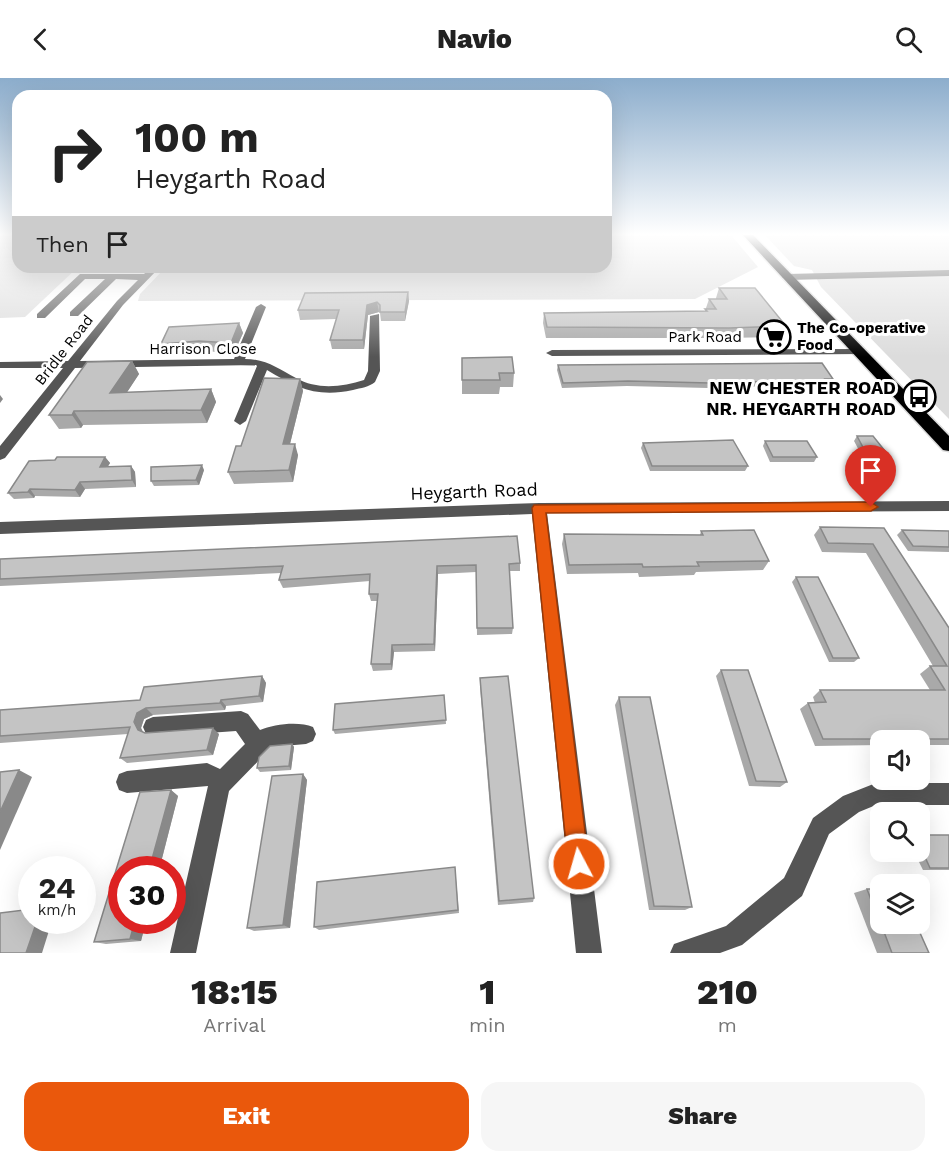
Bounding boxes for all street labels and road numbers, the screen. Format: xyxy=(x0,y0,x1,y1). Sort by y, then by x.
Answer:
street label: Bridle Road xyxy=(31,311,97,389)
street label: Park Road xyxy=(668,328,742,346)
street label: Harrison Close xyxy=(149,340,257,358)
street label: Heygarth Road xyxy=(410,478,538,504)

